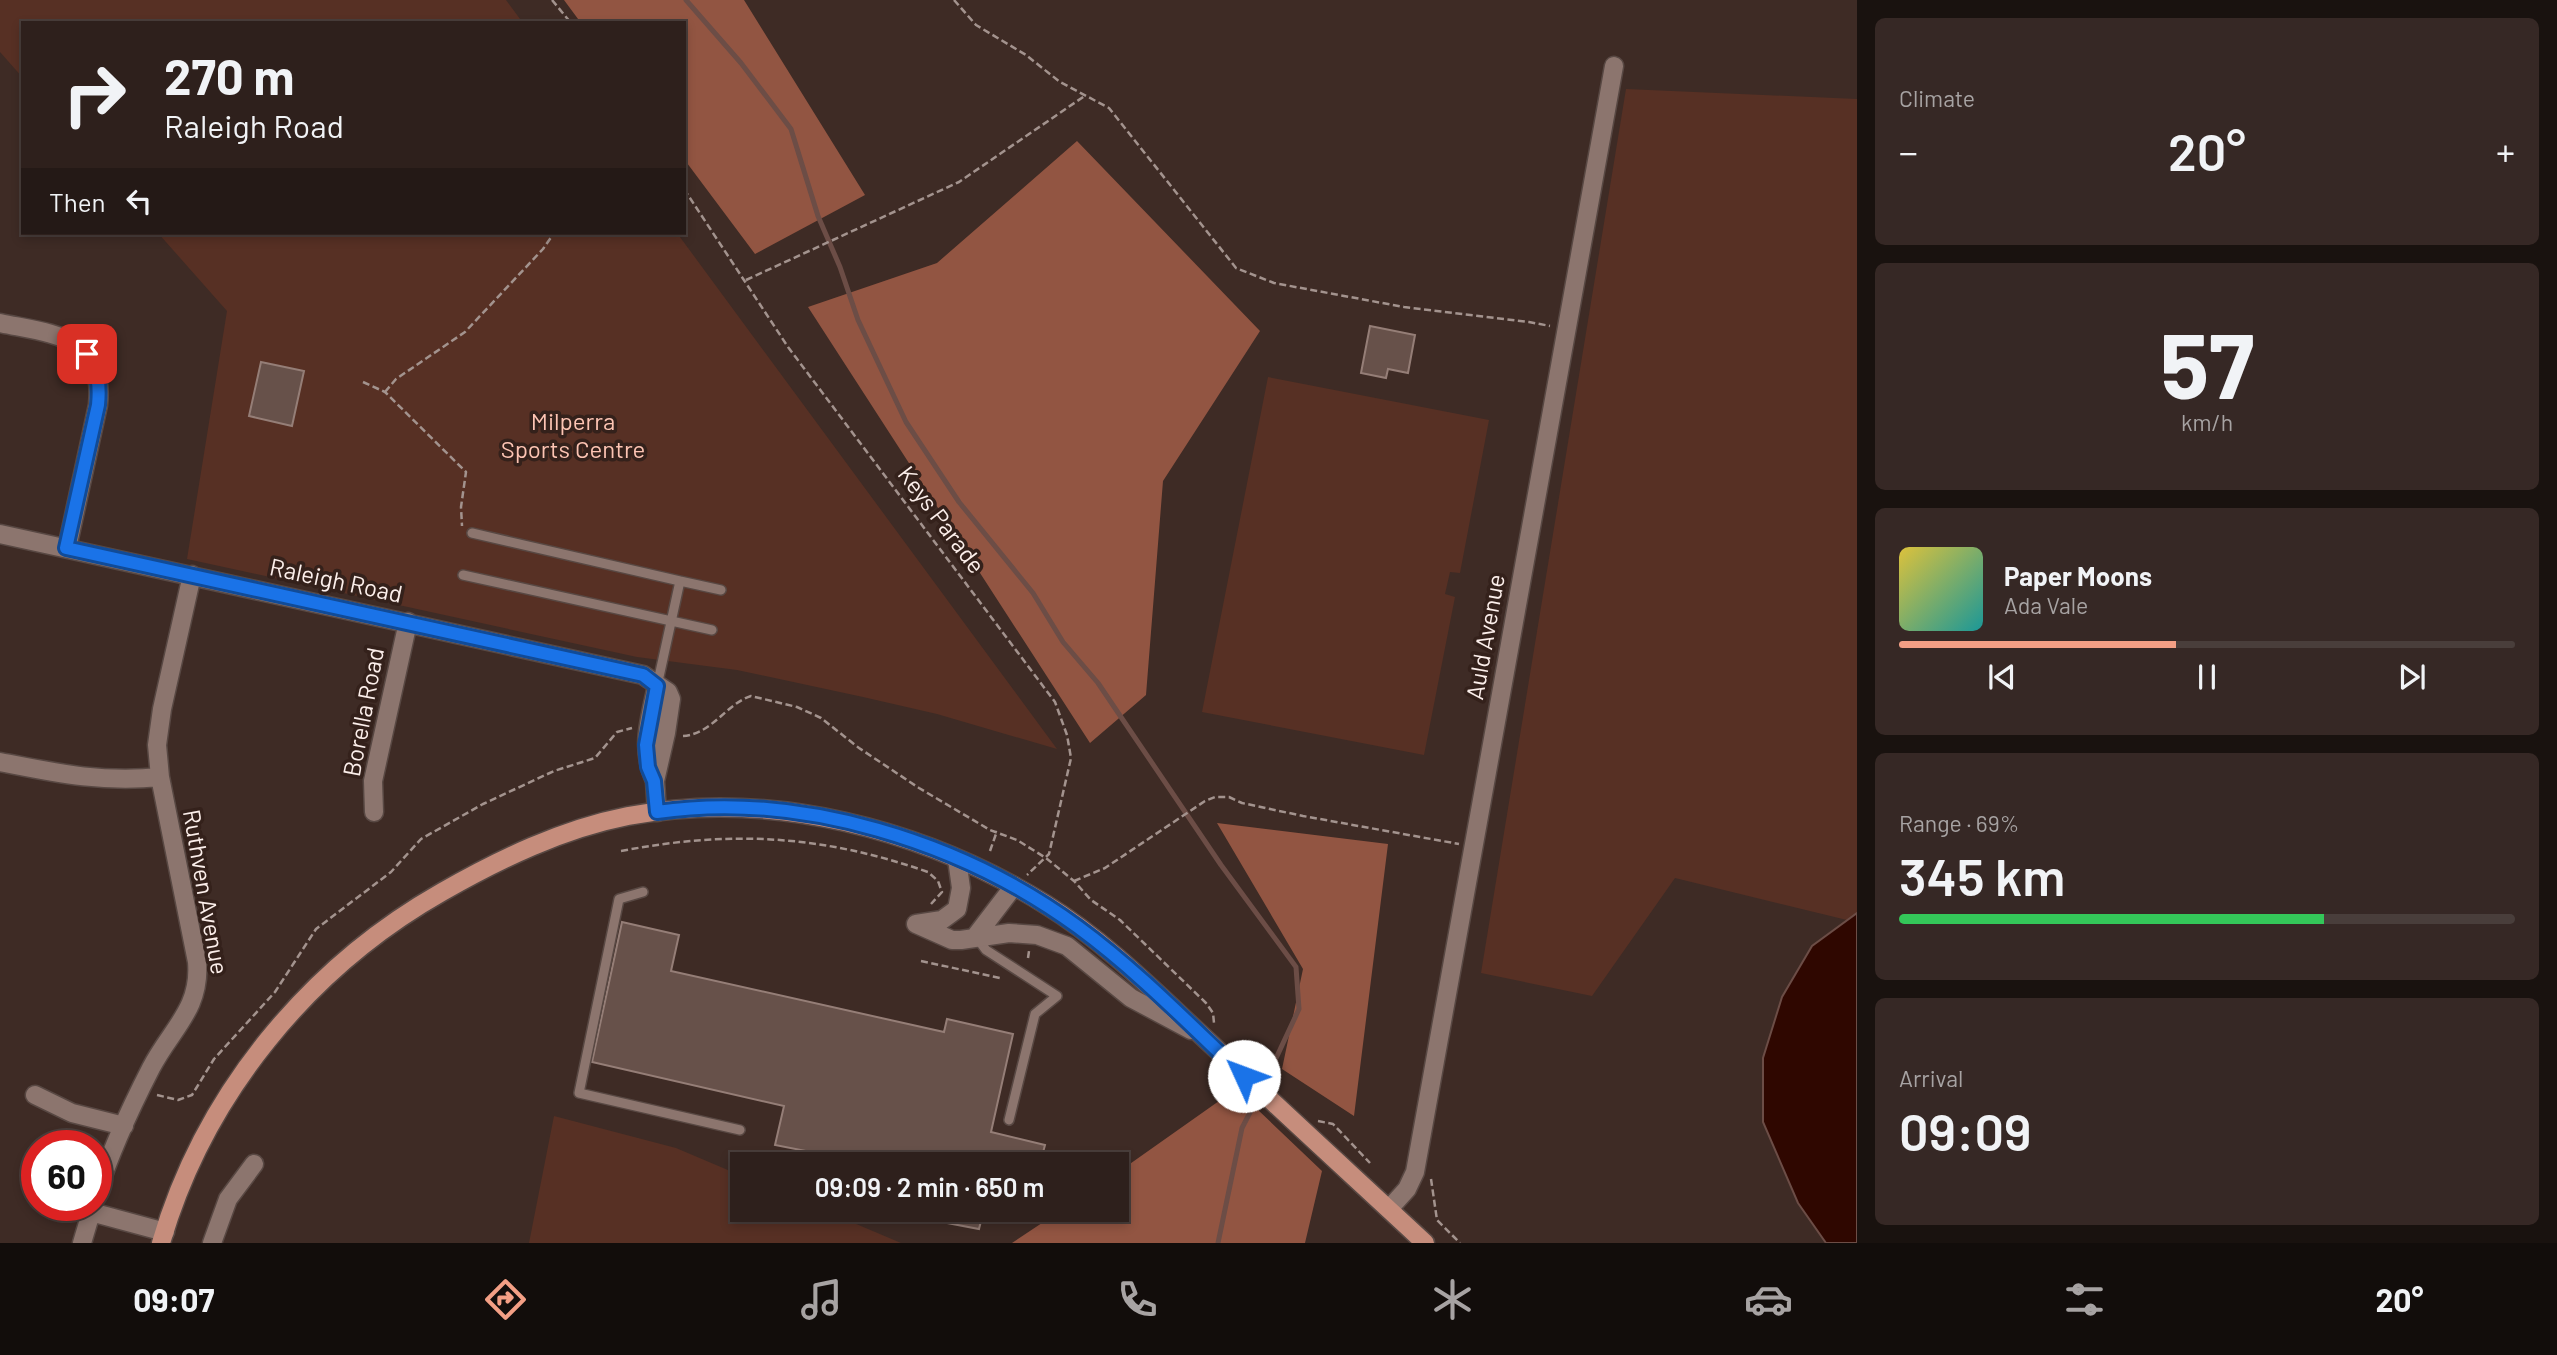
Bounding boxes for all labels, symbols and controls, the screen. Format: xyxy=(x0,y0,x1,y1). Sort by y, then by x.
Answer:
text: 270 m xyxy=(164,46,294,105)
icon: right xyxy=(49,49,140,140)
text: Climate xyxy=(1899,84,1975,112)
text: Raleigh Road xyxy=(164,106,344,144)
text: 20° xyxy=(2168,119,2246,181)
text: − xyxy=(1899,128,1918,174)
text: + xyxy=(2496,128,2515,174)
icon: left xyxy=(120,182,158,220)
text: Then xyxy=(49,186,106,217)
text: 57 xyxy=(2160,308,2254,417)
pin xyxy=(57,324,117,384)
icon: arrive xyxy=(68,335,106,373)
park label: Milperra Sports Centre xyxy=(501,406,645,463)
text: km/h xyxy=(2181,408,2233,436)
street label: Keys Parade xyxy=(892,460,992,578)
street label: Raleigh Road xyxy=(267,551,405,608)
text: Paper Moons xyxy=(2004,560,2152,591)
street label: Auld Avenue xyxy=(1459,572,1510,702)
text: Ada Vale xyxy=(2004,591,2088,619)
street label: Borella Road xyxy=(336,645,389,779)
icon: previous xyxy=(1983,658,2021,696)
icon: pause xyxy=(2188,658,2226,696)
icon: next xyxy=(2393,658,2431,696)
street label: Ruthven Avenue xyxy=(178,807,235,976)
text: Range · 69% xyxy=(1899,809,2019,837)
text: 345 km xyxy=(1899,844,2065,906)
position arrow xyxy=(1207,1039,1281,1113)
text: Arrival xyxy=(1899,1064,1963,1092)
text: 09:09 xyxy=(1899,1099,2031,1161)
speed limit sign: 60 xyxy=(21,1130,112,1221)
text: 09:09 · 2 min · 650 m xyxy=(815,1171,1044,1202)
icon: directions xyxy=(481,1275,530,1324)
icon: music xyxy=(797,1275,846,1324)
icon: phone xyxy=(1113,1275,1162,1324)
icon: climate xyxy=(1428,1275,1477,1324)
icon: car xyxy=(1744,1275,1793,1324)
icon: filters xyxy=(2060,1275,2109,1324)
text: 09:07 xyxy=(133,1280,214,1318)
text: 20° xyxy=(2375,1280,2424,1318)

